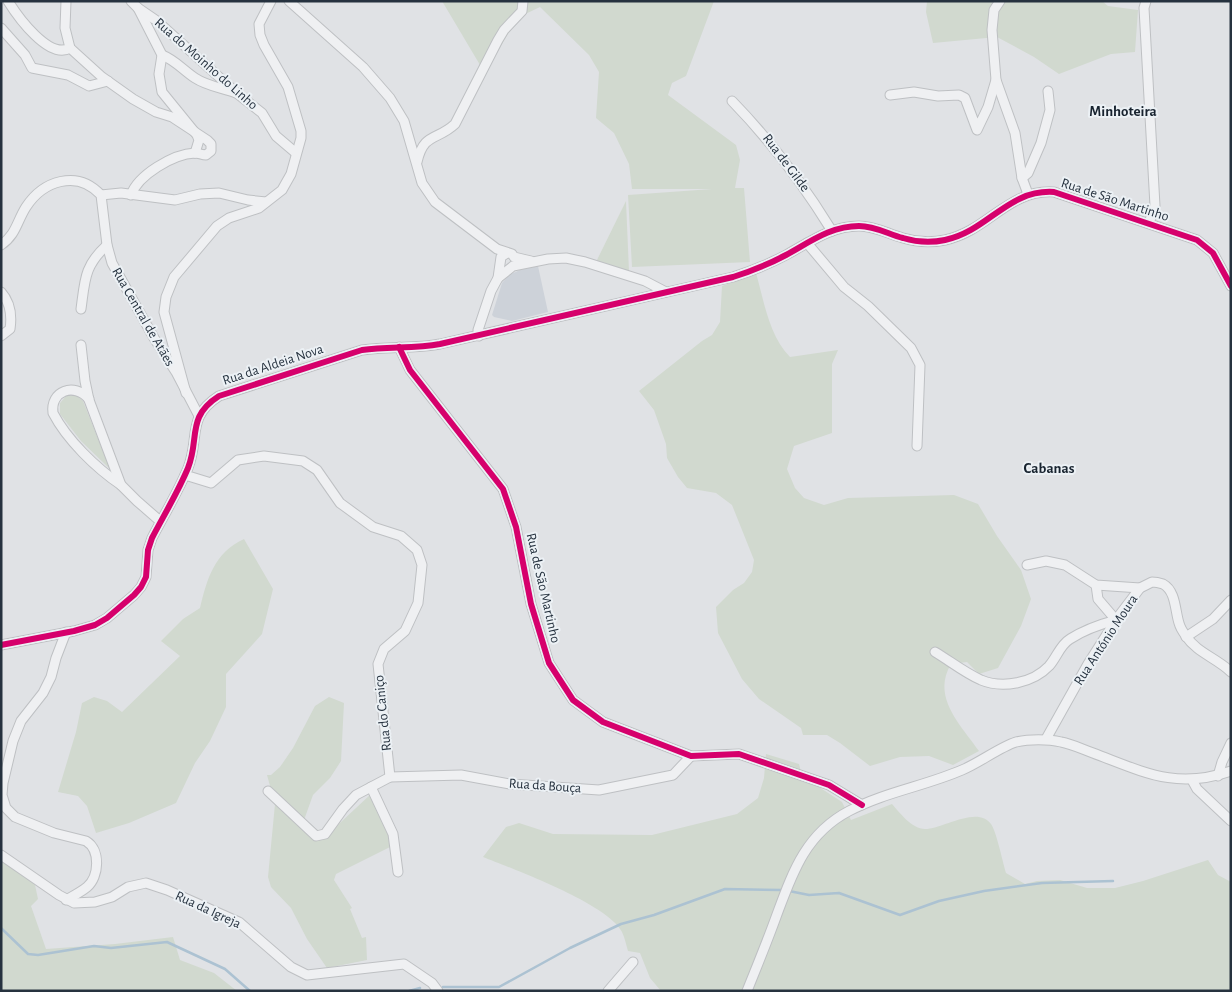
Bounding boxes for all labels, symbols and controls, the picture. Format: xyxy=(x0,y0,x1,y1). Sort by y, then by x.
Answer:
street label: Rua do Moinho do Linho xyxy=(152,16,260,113)
district label: Minhoteira xyxy=(1089,104,1157,119)
street label: Rua de Gilde xyxy=(760,131,812,195)
street label: Rua de São Martinho xyxy=(1059,176,1171,224)
street label: Rua Central de Atães xyxy=(109,265,177,369)
street label: Rua da Aldeia Nova xyxy=(221,342,326,388)
district label: Cabanas xyxy=(1024,461,1075,476)
street label: Rua de São Martinho xyxy=(524,532,562,644)
street label: Rua António Moura xyxy=(1072,592,1141,688)
street label: Rua do Caniço xyxy=(372,674,394,752)
street label: Rua da Bouça xyxy=(508,776,582,796)
street label: Rua da Igreja xyxy=(173,889,244,932)

